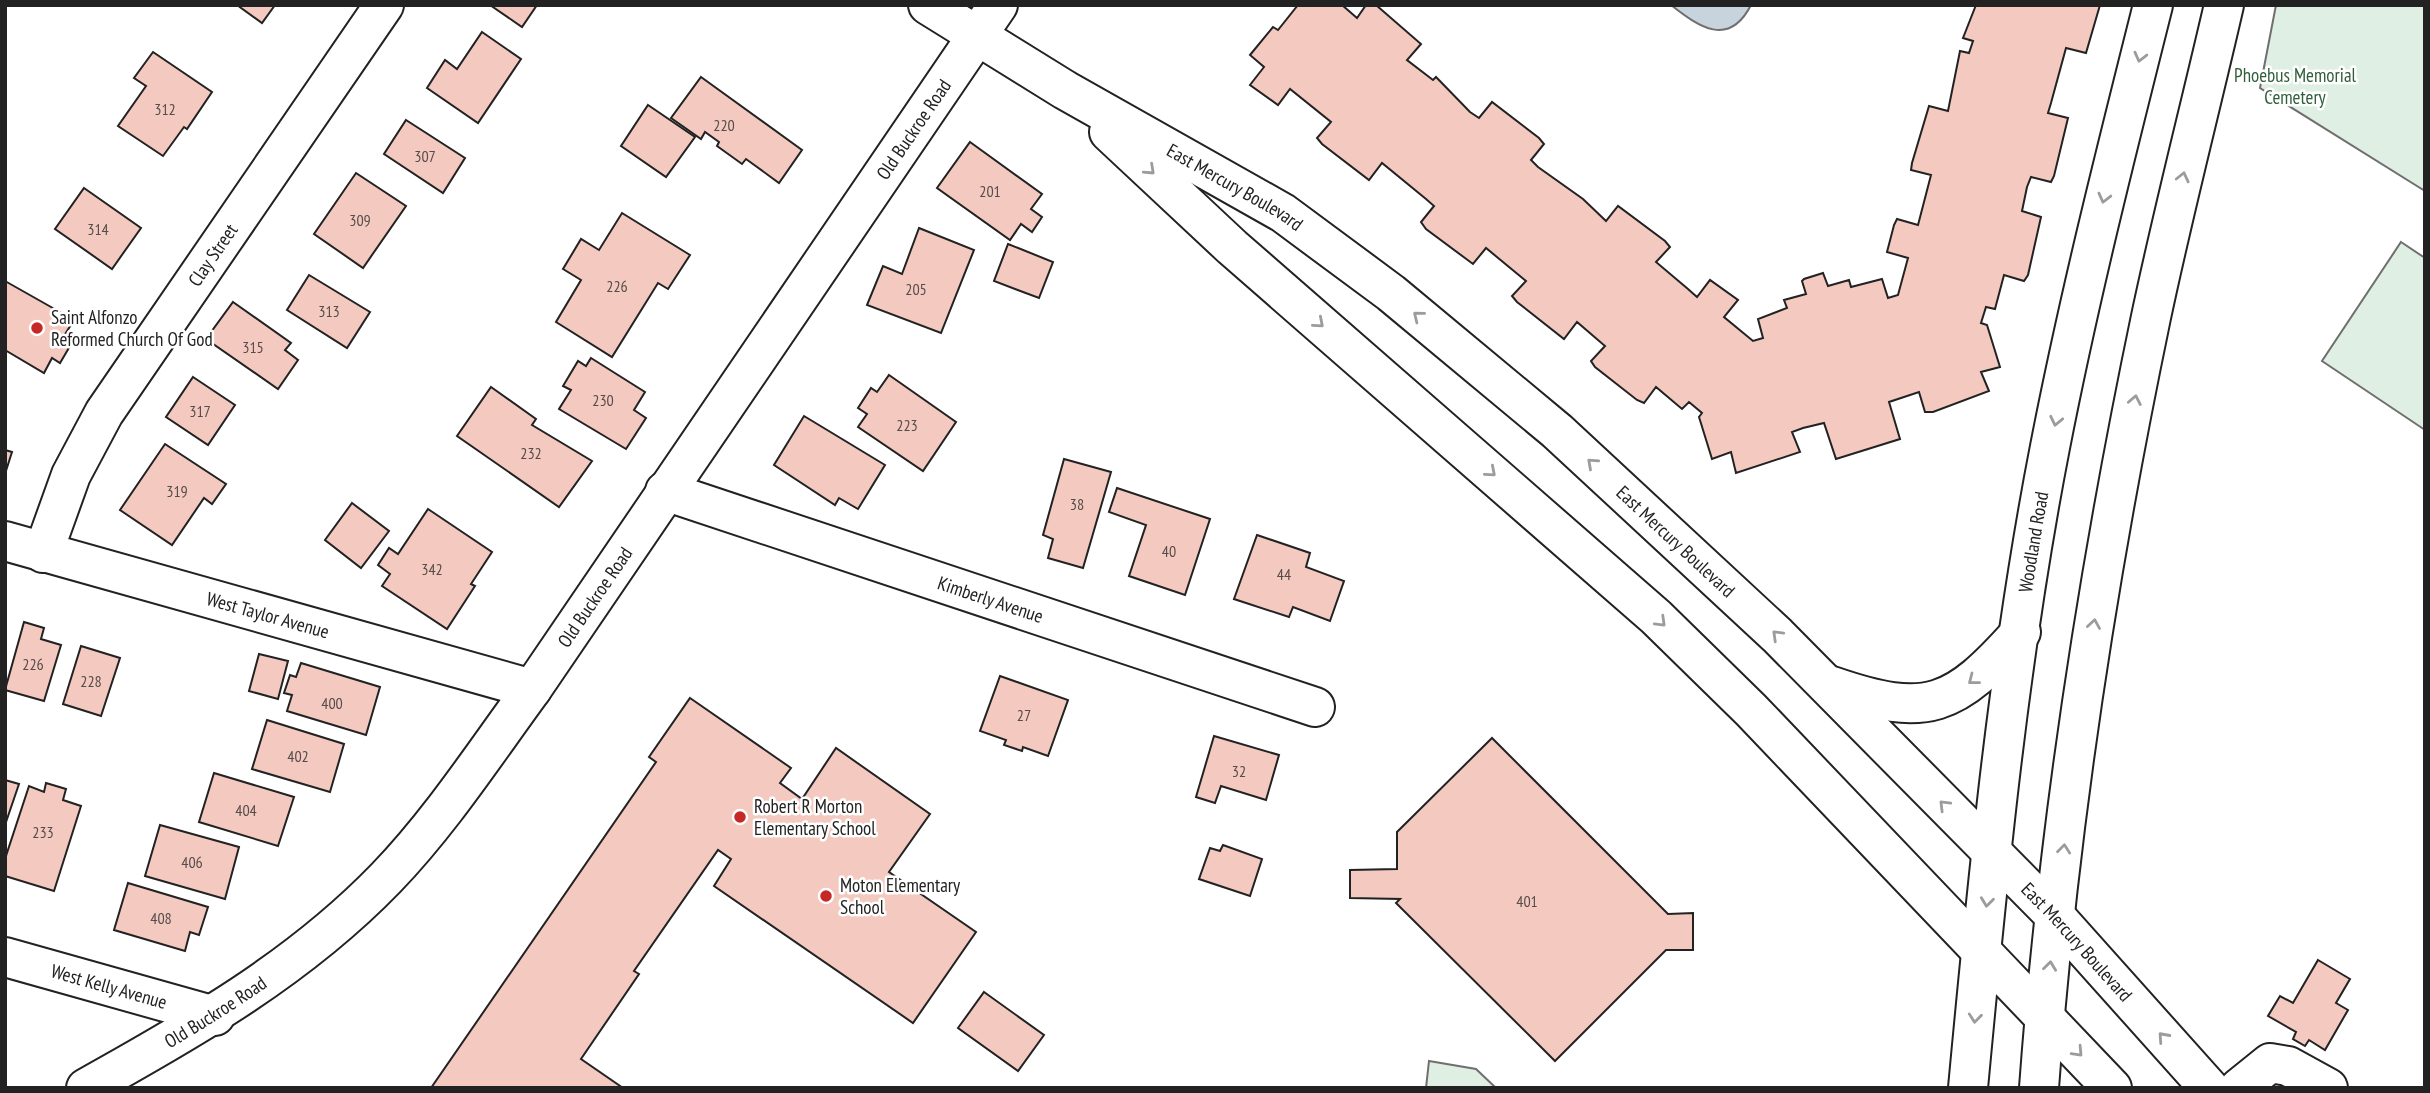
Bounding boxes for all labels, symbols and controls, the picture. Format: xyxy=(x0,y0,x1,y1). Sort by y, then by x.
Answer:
one-way arrow xyxy=(2134,51,2148,63)
park label: Phoebus Memorial Cemetery xyxy=(2234,63,2356,109)
street label: Old Buckroe Road xyxy=(871,74,956,184)
house number: 312 xyxy=(154,99,176,119)
house number: 220 xyxy=(713,115,735,135)
street label: East Mercury Boulevard xyxy=(1163,138,1308,236)
house number: 307 xyxy=(414,146,436,166)
one-way arrow xyxy=(1142,162,1155,175)
one-way arrow xyxy=(2175,171,2189,183)
house number: 201 xyxy=(979,181,1001,201)
one-way arrow xyxy=(2098,192,2112,204)
house number: 309 xyxy=(349,210,371,230)
street label: Clay Street xyxy=(183,218,243,291)
house number: 314 xyxy=(87,219,109,239)
house number: 226 xyxy=(606,276,628,296)
house number: 205 xyxy=(905,279,927,299)
house number: 313 xyxy=(318,301,340,321)
place label: Saint Alfonzo Reformed Church Of God xyxy=(51,305,213,351)
one-way arrow xyxy=(1414,312,1426,325)
one-way arrow xyxy=(1311,315,1324,327)
marker: Saint Alfonzo Reformed Church Of God xyxy=(29,320,45,336)
house number: 315 xyxy=(242,337,264,357)
house number: 230 xyxy=(592,390,614,410)
one-way arrow xyxy=(2126,394,2141,406)
house number: 317 xyxy=(189,401,211,421)
house number: 223 xyxy=(896,415,918,435)
one-way arrow xyxy=(2049,415,2064,427)
house number: 232 xyxy=(520,443,542,463)
one-way arrow xyxy=(1587,459,1600,471)
one-way arrow xyxy=(1483,463,1496,476)
street label: East Mercury Boulevard xyxy=(1612,480,1740,602)
house number: 319 xyxy=(166,481,188,501)
street label: Woodland Road xyxy=(2013,490,2053,594)
house number: 38 xyxy=(1070,494,1084,514)
house number: 40 xyxy=(1162,541,1176,561)
street label: Old Buckroe Road xyxy=(552,542,637,652)
house number: 342 xyxy=(421,559,443,579)
house number: 44 xyxy=(1277,564,1291,584)
street label: Kimberly Avenue xyxy=(935,570,1047,628)
street label: West Taylor Avenue xyxy=(204,586,332,643)
one-way arrow xyxy=(1653,614,1666,627)
one-way arrow xyxy=(2086,618,2101,629)
one-way arrow xyxy=(1772,630,1785,643)
house number: 226 xyxy=(22,654,44,674)
house number: 228 xyxy=(80,671,102,691)
one-way arrow xyxy=(1968,672,1980,685)
house number: 400 xyxy=(321,693,343,713)
house number: 27 xyxy=(1017,705,1031,725)
house number: 402 xyxy=(287,746,309,766)
house number: 32 xyxy=(1232,761,1246,781)
place label: Robert R Morton Elementary School xyxy=(754,794,876,840)
house number: 404 xyxy=(235,800,257,820)
one-way arrow xyxy=(1940,800,1953,813)
marker: Robert R Morton Elementary School xyxy=(732,809,748,825)
house number: 233 xyxy=(32,822,54,842)
one-way arrow xyxy=(2056,843,2071,855)
house number: 406 xyxy=(181,852,203,872)
place label: Moton Elementary School xyxy=(840,873,961,919)
street label: East Mercury Boulevard xyxy=(2016,877,2138,1006)
marker: Moton Elementary School xyxy=(818,888,834,904)
house number: 401 xyxy=(1516,891,1538,911)
one-way arrow xyxy=(1980,897,1995,908)
house number: 408 xyxy=(150,908,172,928)
street label: West Kelly Avenue xyxy=(48,959,170,1014)
one-way arrow xyxy=(2043,961,2058,972)
street label: Old Buckroe Road xyxy=(160,971,271,1053)
one-way arrow xyxy=(1968,1013,1983,1024)
one-way arrow xyxy=(2159,1032,2171,1045)
one-way arrow xyxy=(2070,1044,2082,1057)

